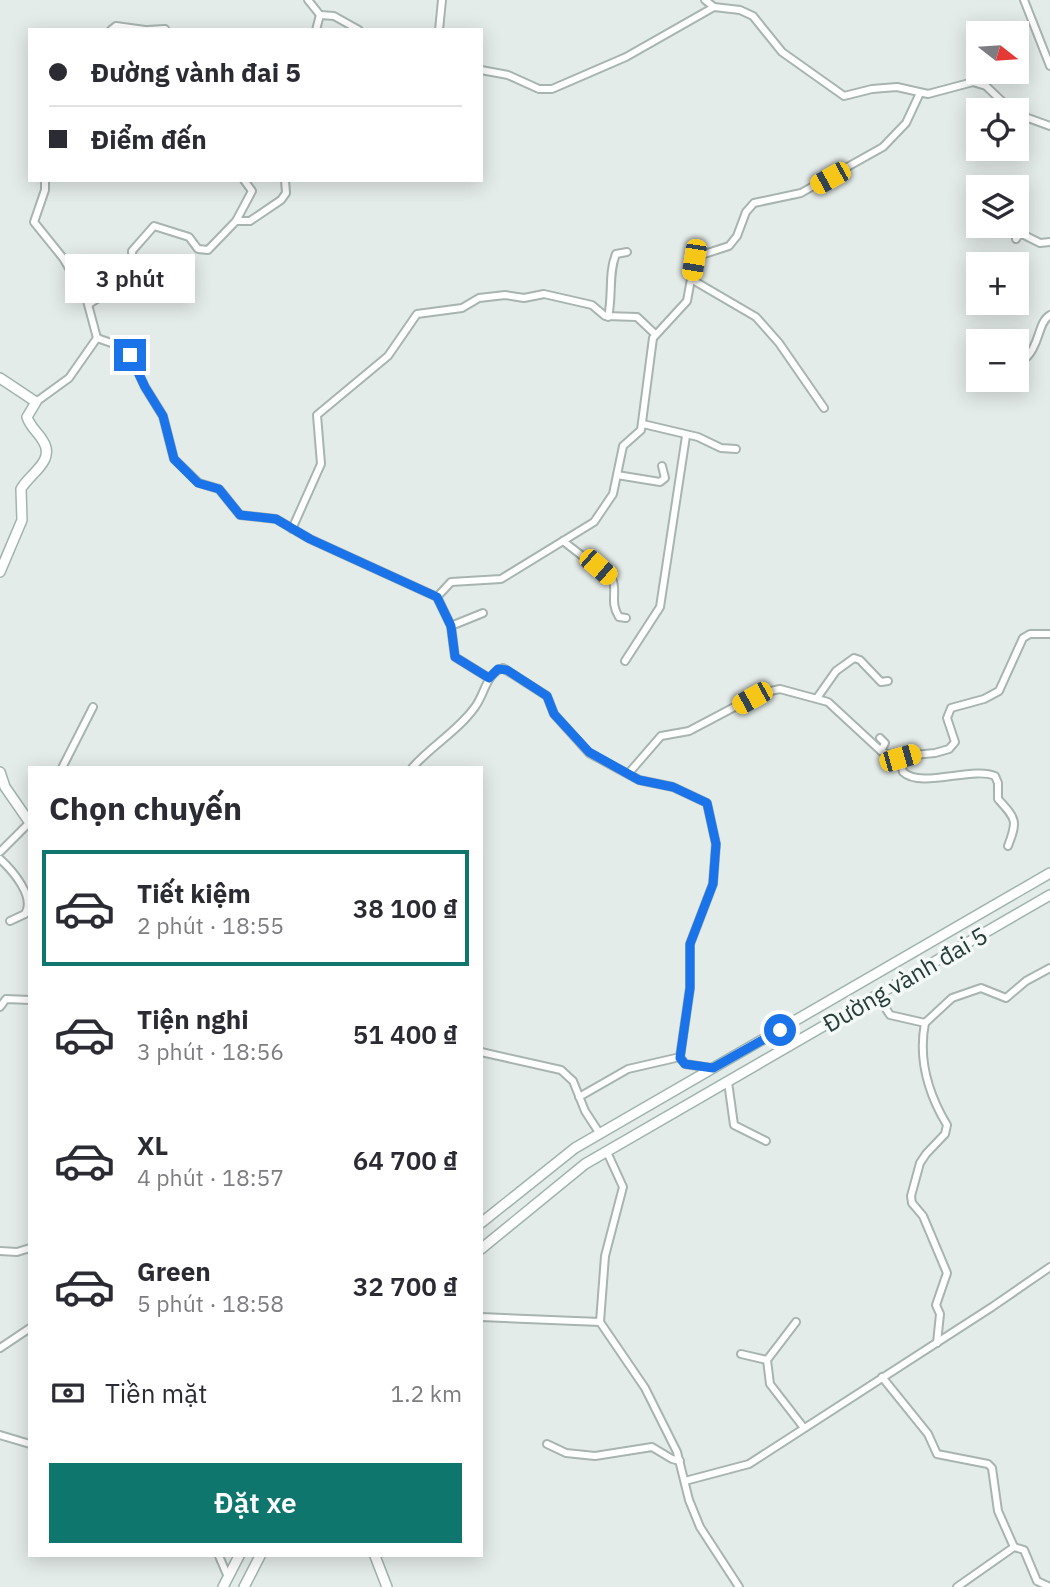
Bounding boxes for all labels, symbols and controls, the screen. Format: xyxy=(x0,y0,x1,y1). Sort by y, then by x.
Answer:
north arrow xyxy=(966,21,1029,84)
map controls xyxy=(966,21,1029,392)
text: Đường vành đai 5 xyxy=(91,55,301,89)
button: locate xyxy=(966,98,1029,161)
text: Điểm đến xyxy=(91,122,207,156)
car xyxy=(807,159,854,197)
button: layers xyxy=(966,175,1029,238)
car xyxy=(681,238,708,282)
button: + xyxy=(966,252,1029,315)
callout: 3 phút xyxy=(65,254,195,302)
text: 3 phút xyxy=(96,263,164,293)
button: − xyxy=(966,329,1029,392)
route end xyxy=(114,339,146,371)
car xyxy=(576,545,621,589)
car xyxy=(729,679,776,717)
car xyxy=(877,742,924,774)
text: Chọn chuyến xyxy=(49,787,242,829)
text: Tiết kiệm xyxy=(137,876,251,910)
icon: car xyxy=(53,877,116,940)
text: 38 100 ₫ xyxy=(353,891,458,925)
text: 2 phút · 18:55 xyxy=(137,910,284,940)
street label: Đường vành đai 5 xyxy=(817,919,993,1039)
text: Tiện nghi xyxy=(137,1002,249,1036)
icon: car xyxy=(53,1003,116,1066)
route start xyxy=(764,1014,796,1046)
text: 51 400 ₫ xyxy=(353,1017,458,1051)
text: 3 phút · 18:56 xyxy=(137,1036,284,1066)
text: XL xyxy=(137,1128,168,1162)
icon: car xyxy=(53,1129,116,1192)
text: 64 700 ₫ xyxy=(353,1143,458,1177)
text: 4 phút · 18:57 xyxy=(137,1162,284,1192)
text: Green xyxy=(137,1254,211,1288)
icon: car xyxy=(53,1255,116,1318)
text: 32 700 ₫ xyxy=(353,1269,458,1303)
text: 5 phút · 18:58 xyxy=(137,1288,284,1318)
icon: cash xyxy=(49,1374,87,1412)
text: Tiền mặt xyxy=(105,1376,207,1410)
text: 1.2 km xyxy=(391,1378,462,1408)
button: Đặt xe xyxy=(49,1463,462,1543)

